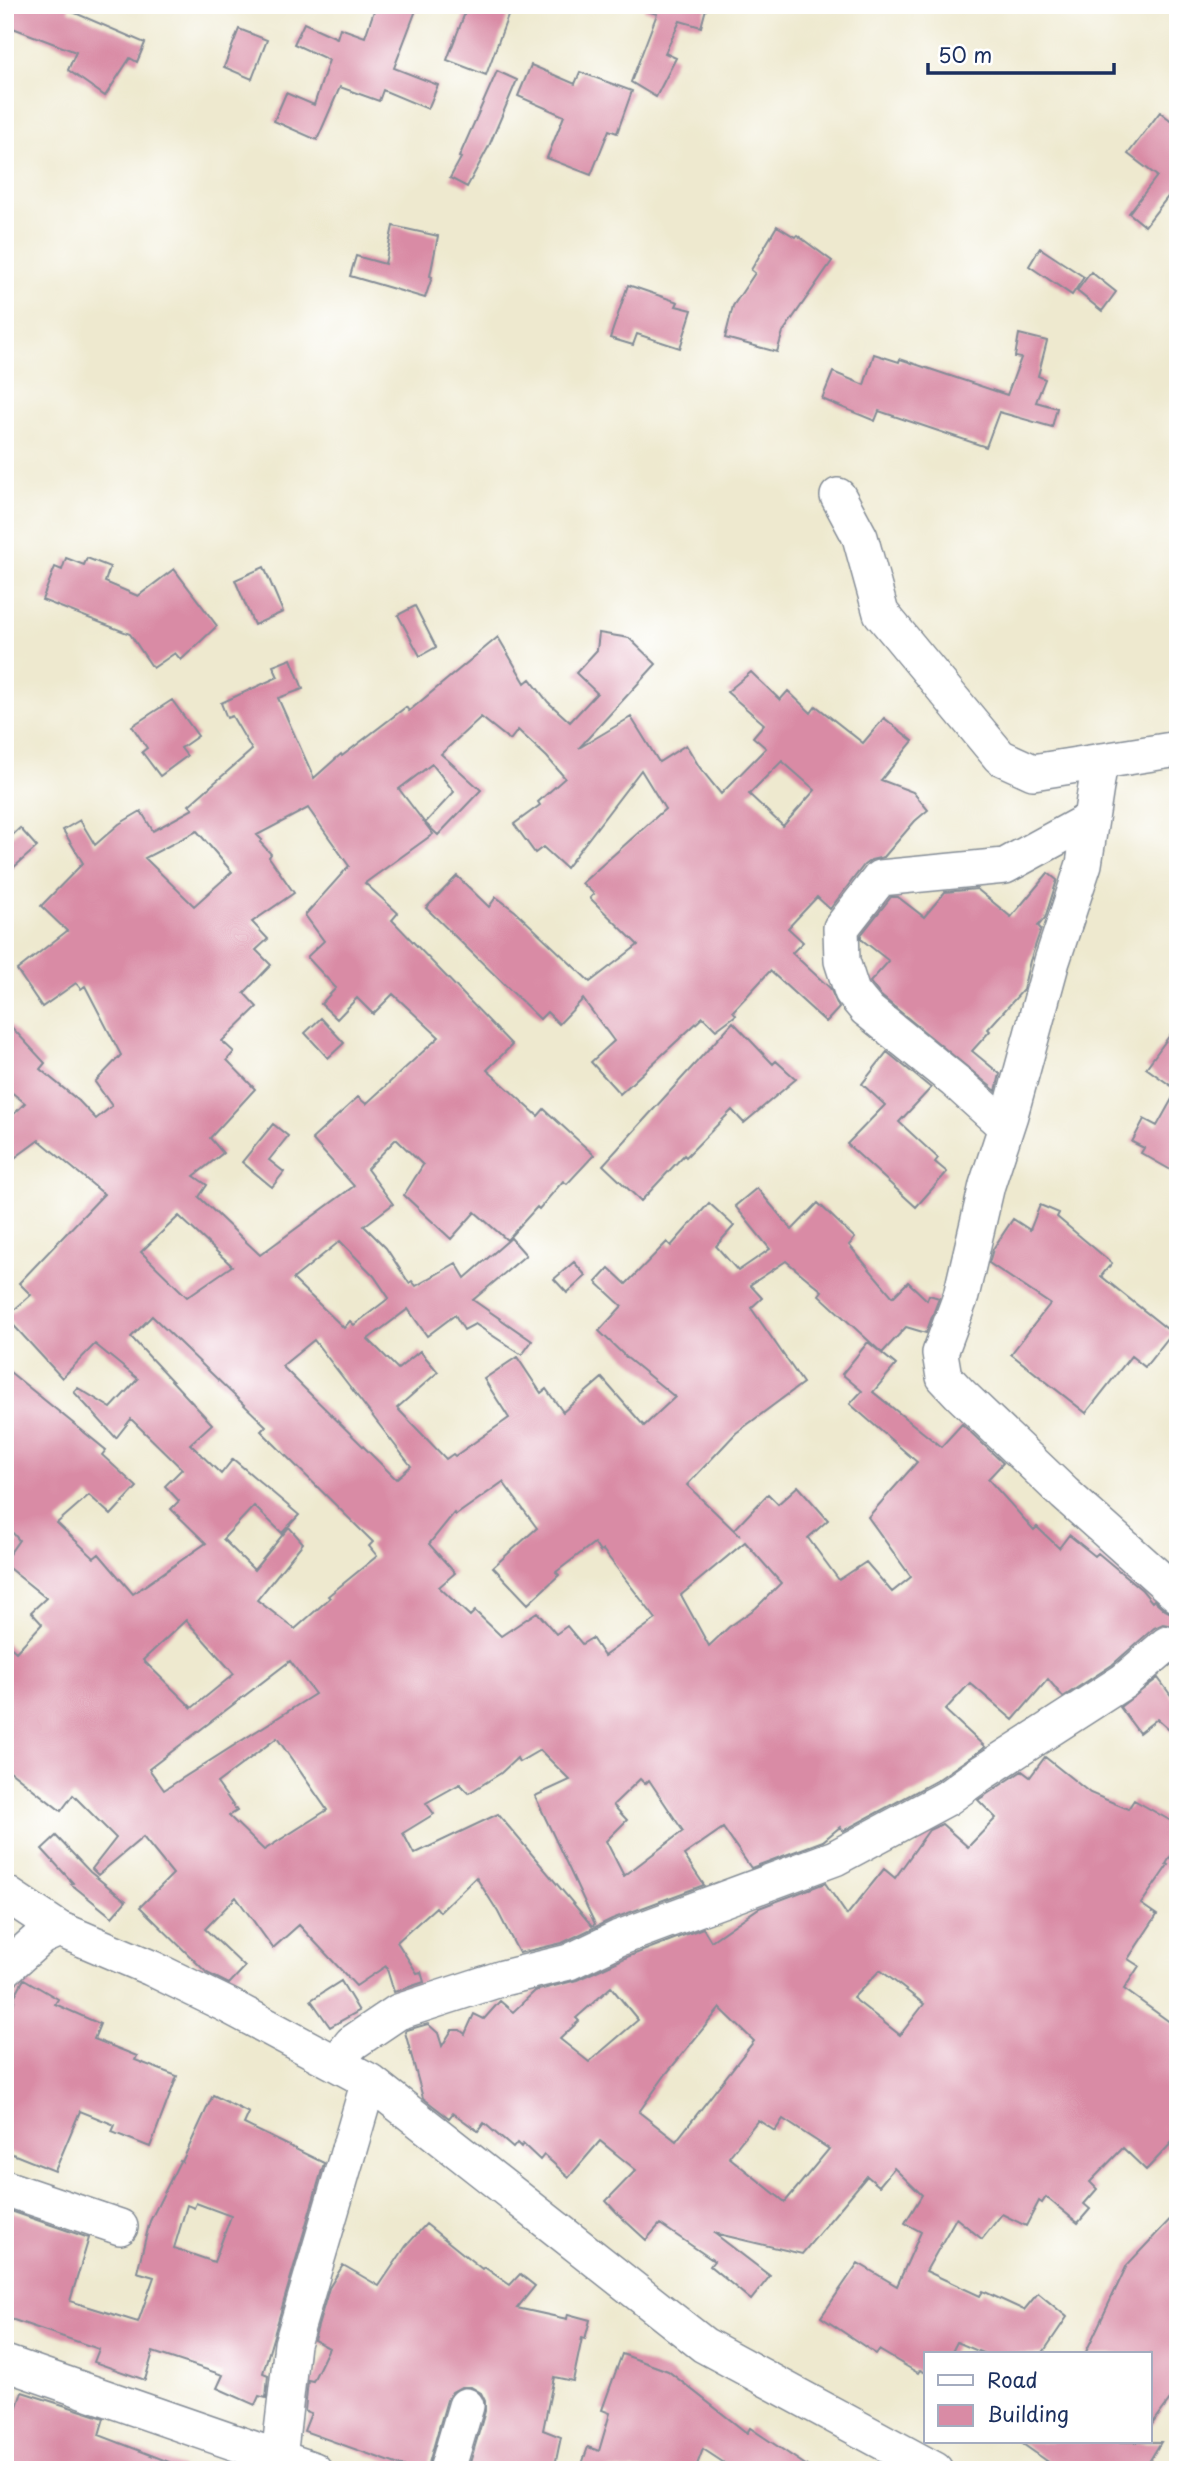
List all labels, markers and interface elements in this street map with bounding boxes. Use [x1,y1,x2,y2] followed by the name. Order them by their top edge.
[928,32,1113,76] scale bar
[938,38,992,70] text: 50 m
[924,2352,1152,2444] legend
[987,2363,1038,2395] text: Road
[987,2397,1069,2429] text: Building

